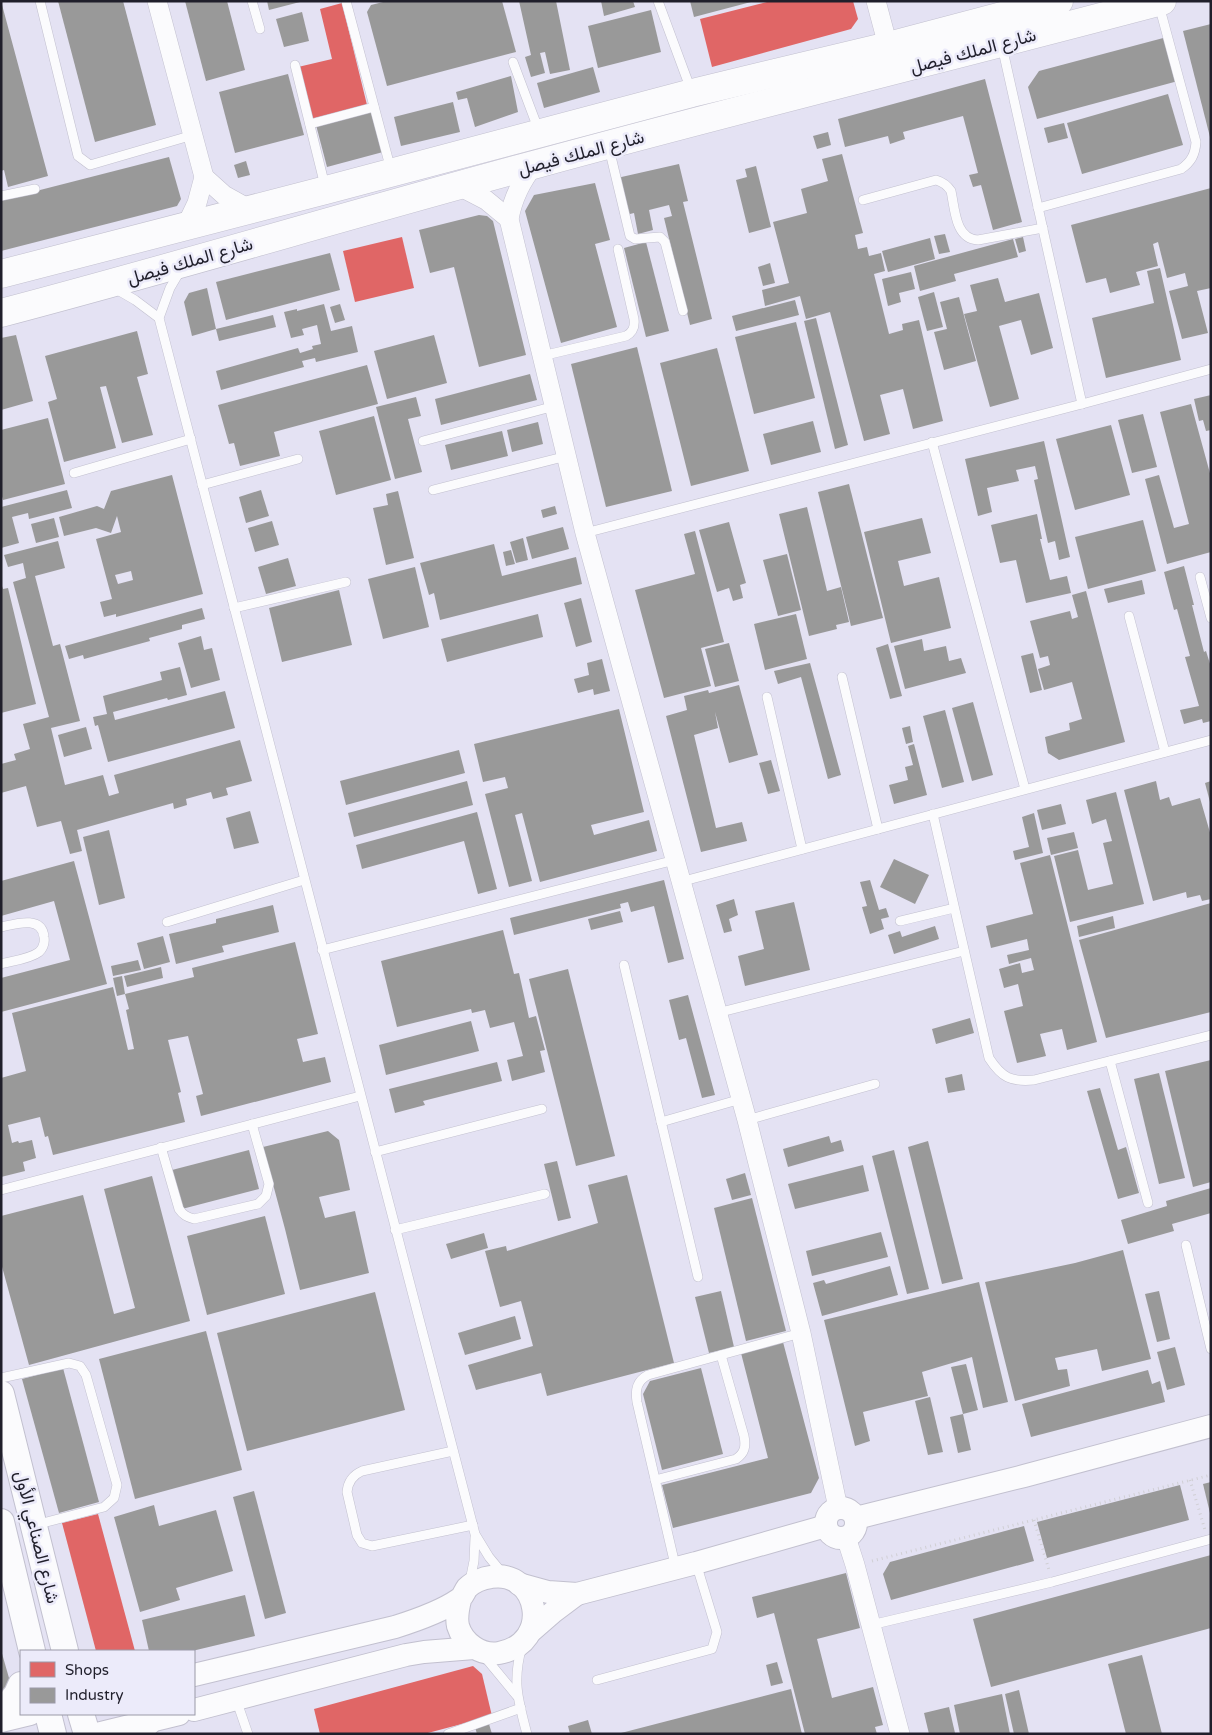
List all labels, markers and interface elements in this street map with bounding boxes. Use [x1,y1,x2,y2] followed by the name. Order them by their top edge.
[908,24,1039,79] street label: شارع الملك فيصل
[516,126,647,181] street label: شارع الملك فيصل
[125,233,256,290] street label: شارع الملك فيصل
[6,1468,64,1607] street label: شارع الصناعي الأول
[20,1650,195,1715] legend
[65,1661,109,1679] text: Shops
[65,1686,124,1704] text: Industry

